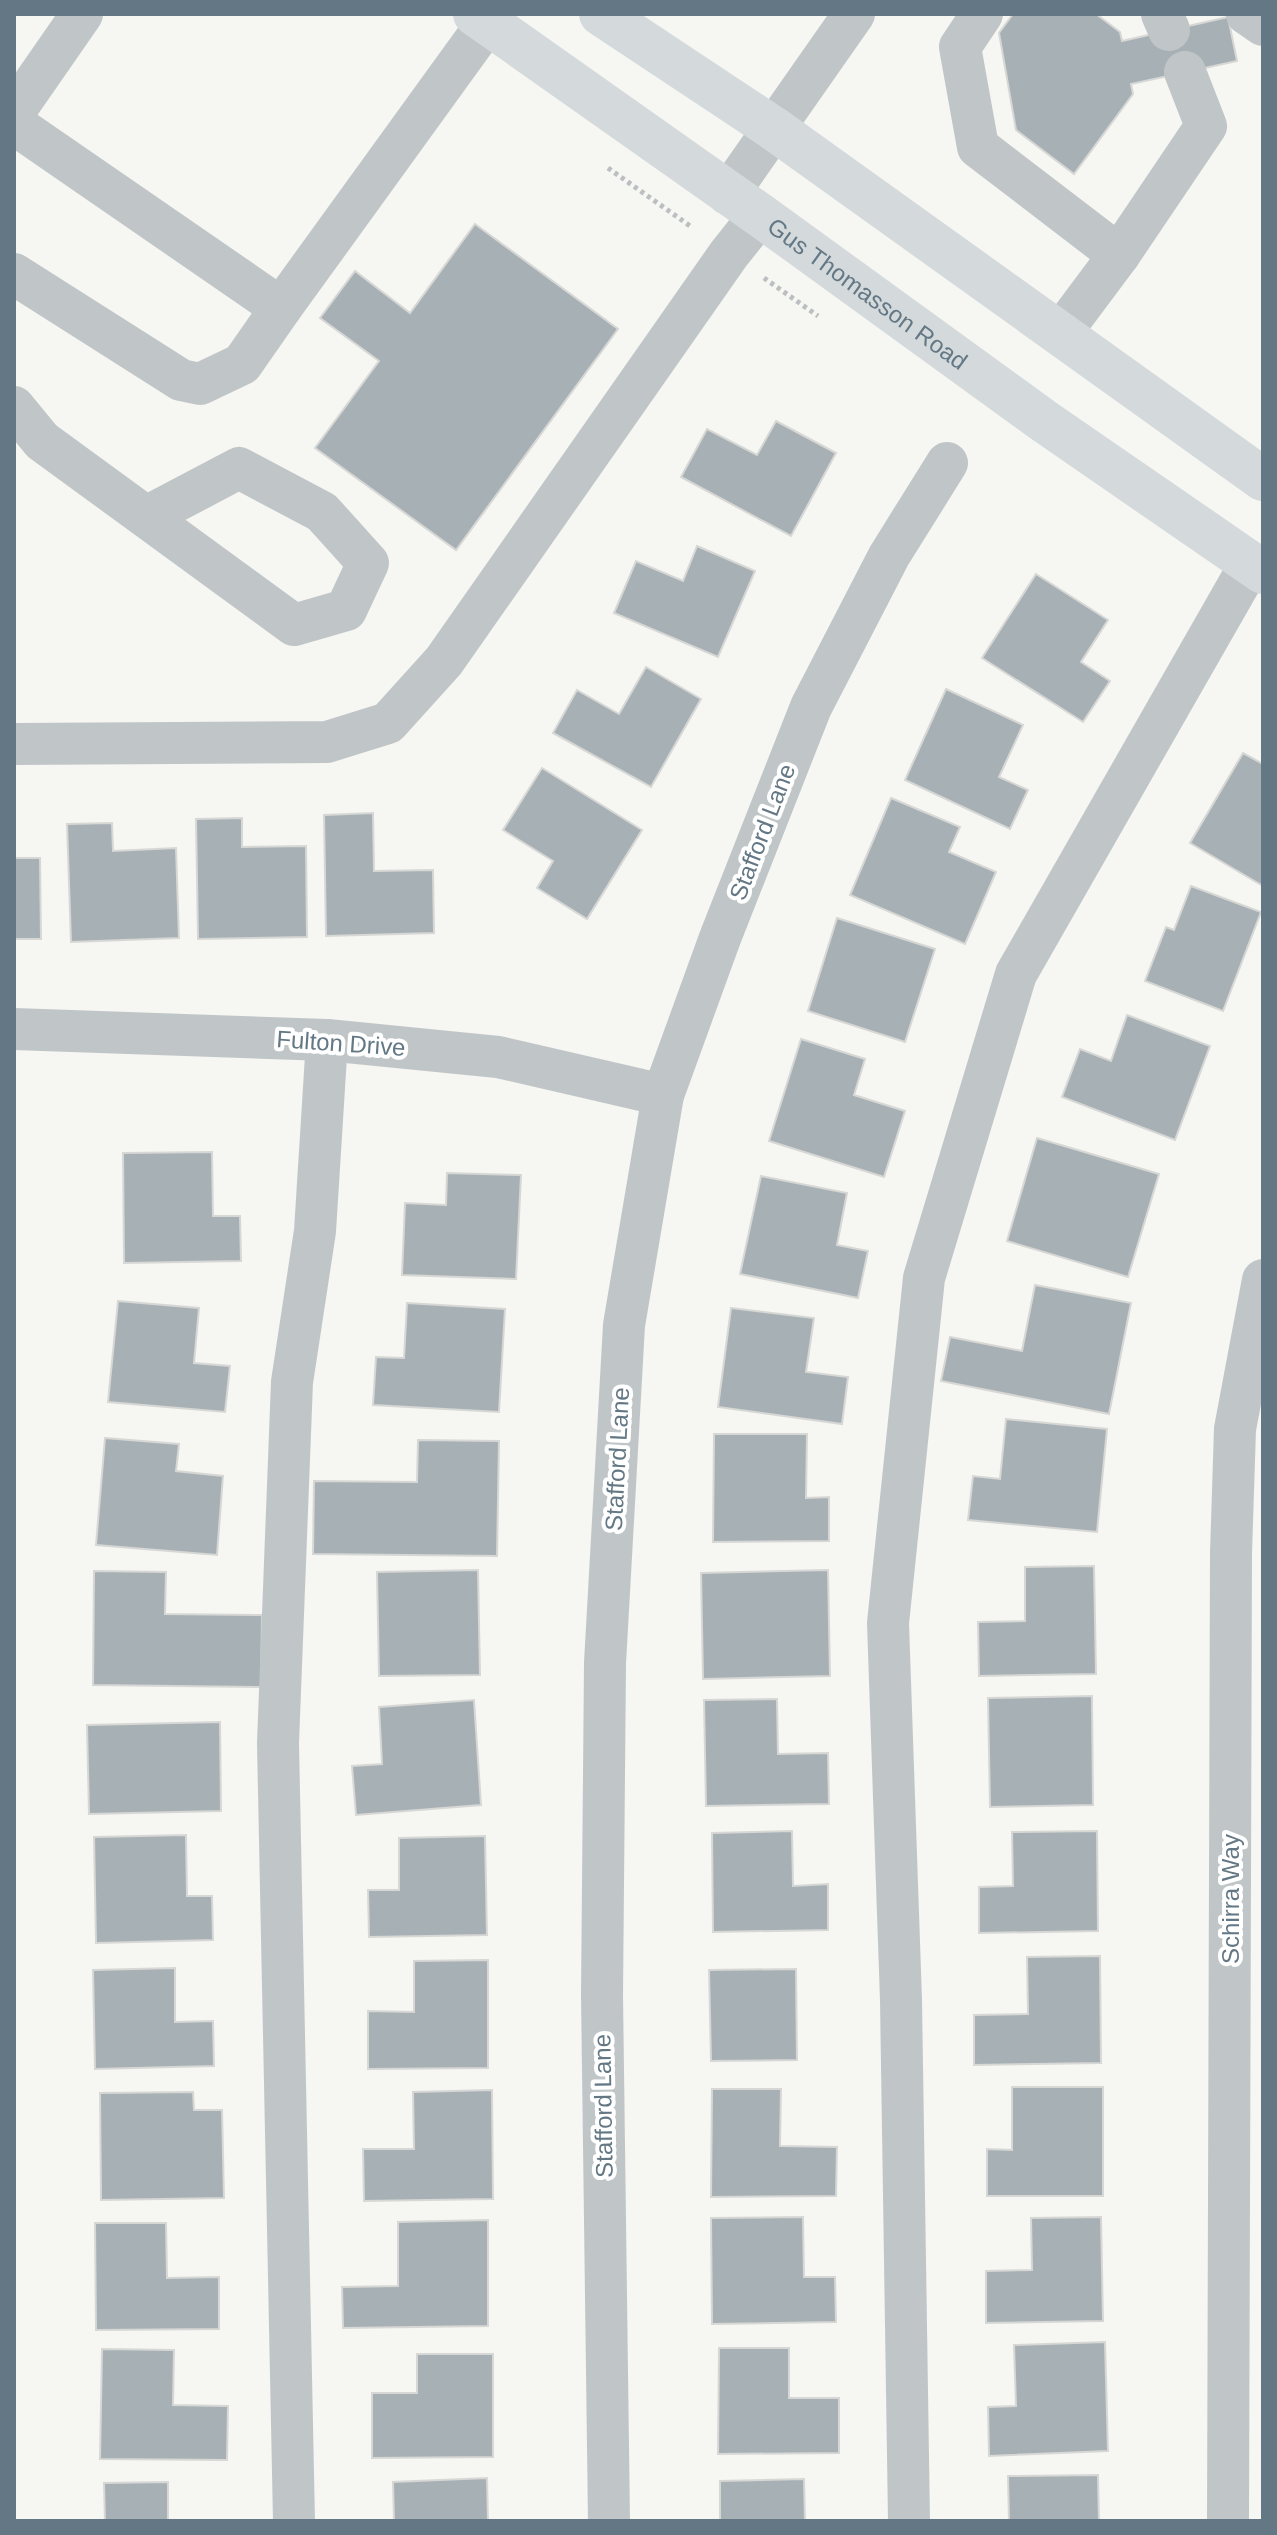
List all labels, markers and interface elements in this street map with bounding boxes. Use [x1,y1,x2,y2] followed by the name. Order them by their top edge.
[763,212,973,375] street label: Gus Thomasson Road
[724,760,800,904] street label: Stafford Lane
[276,1025,406,1061] street label: Fulton Drive
[600,1387,634,1531] street label: Stafford Lane
[1217,1834,1244,1964] street label: Schirra Way
[588,2034,618,2178] street label: Stafford Lane

